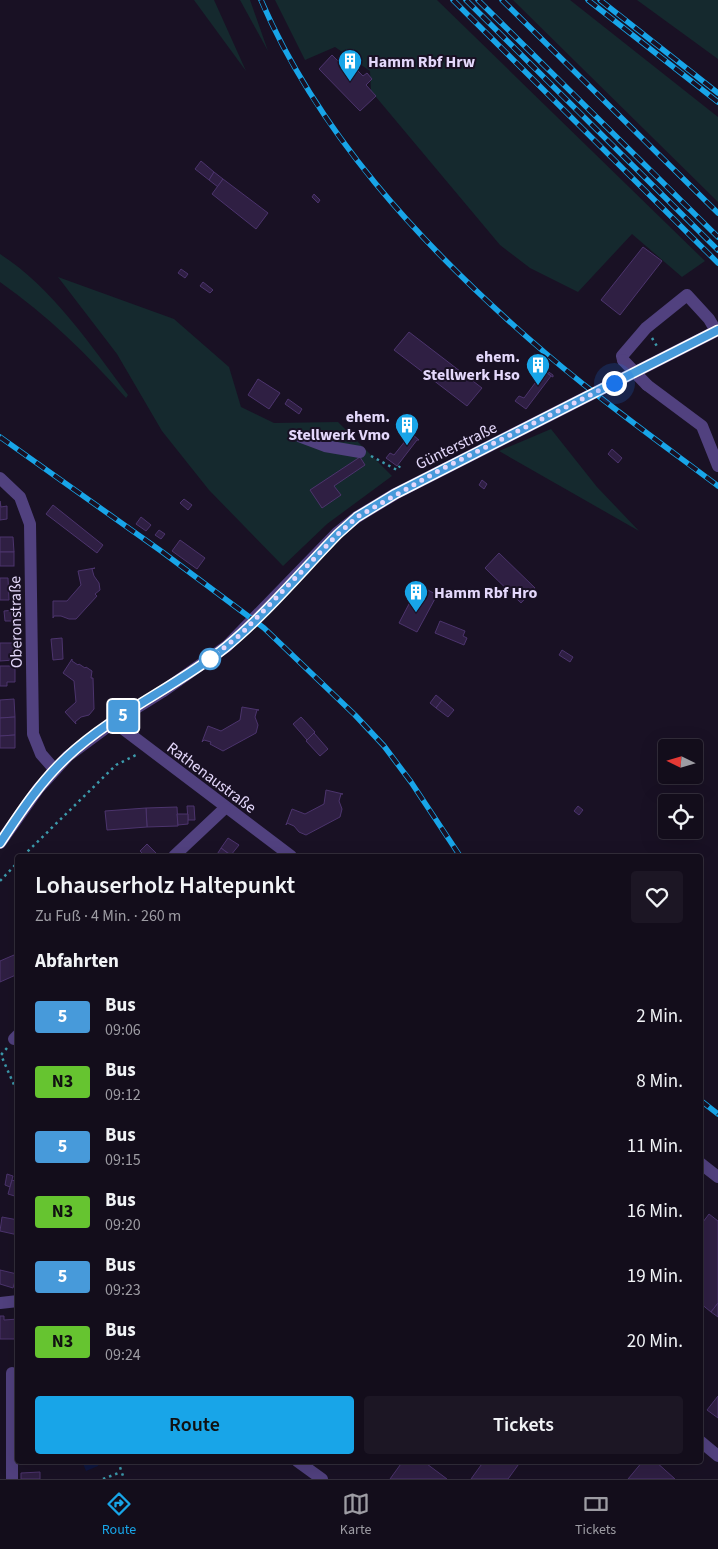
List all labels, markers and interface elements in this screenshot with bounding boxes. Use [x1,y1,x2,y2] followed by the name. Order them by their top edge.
[337,48,363,82] building icon: Hamm Rbf Hrw
[368,51,476,73] place label: Hamm Rbf Hrw
[423,346,520,386] place label: ehem. Stellwerk Hso
[525,352,551,386] building icon: ehem. Stellwerk Hso
[602,371,627,396] your location
[288,406,390,446] place label: ehem. Stellwerk Vmo
[394,412,420,446] building icon: ehem. Stellwerk Vmo
[412,417,501,475] street label: Günterstraße
[4,576,28,668] street label: Oberonstraße
[403,579,429,613] building icon: Hamm Rbf Hro
[434,582,537,604] place label: Hamm Rbf Hro
[199,648,221,670] unlabelled marker
[107,700,139,732] line badge: 5
[118,703,128,728] text: 5
[162,737,261,819] street label: Rathenaustraße
[658,739,702,784] north arrow
[658,739,703,839] map controls
[658,794,703,839] button: locate
[35,868,295,903] text: Lohauserholz Haltepunkt
[631,871,683,923] button: heart
[35,905,181,927] text: Zu Fuß · 4 Min. · 260 m
[35,948,119,975] text: Abfahrten
[105,992,136,1019] text: Bus
[636,1003,683,1030] text: 2 Min.
[58,1004,67,1029] text: 5
[105,1019,141,1041] text: 09:06
[105,1057,136,1084] text: Bus
[636,1068,683,1095] text: 8 Min.
[52,1069,73,1094] text: N3
[105,1084,141,1106] text: 09:12
[105,1122,136,1149] text: Bus
[627,1133,683,1160] text: 11 Min.
[58,1134,67,1159] text: 5
[105,1149,141,1171] text: 09:15
[105,1187,136,1214] text: Bus
[627,1198,683,1225] text: 16 Min.
[52,1199,73,1224] text: N3
[105,1214,141,1236] text: 09:20
[105,1252,136,1279] text: Bus
[627,1263,683,1290] text: 19 Min.
[58,1264,67,1289] text: 5
[105,1279,141,1301] text: 09:23
[105,1317,136,1344] text: Bus
[627,1328,683,1355] text: 20 Min.
[52,1329,73,1354] text: N3
[105,1344,141,1366] text: 09:24
[35,1396,354,1454] button: Route
[364,1396,683,1454] button: Tickets
[102,1490,136,1540] tab: Route
[340,1490,371,1540] tab: Karte
[575,1490,616,1540] tab: Tickets

